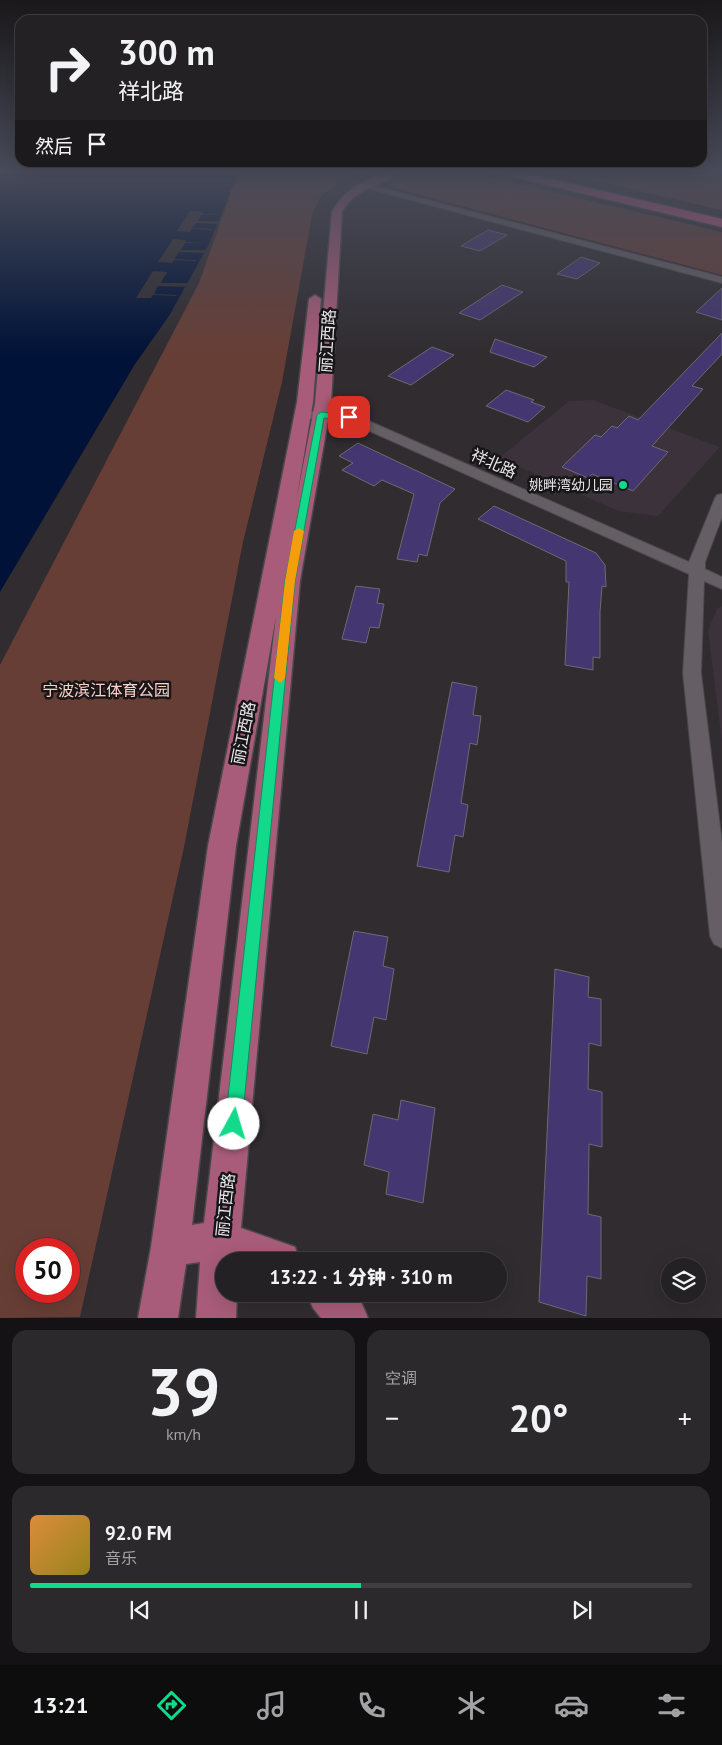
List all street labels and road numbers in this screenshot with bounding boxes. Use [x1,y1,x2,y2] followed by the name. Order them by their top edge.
[315,308,339,374] street label: 丽江西路
[468,444,520,482] street label: 祥北路
[227,700,259,766] street label: 丽江西路
[212,1172,238,1238] street label: 丽江西路

